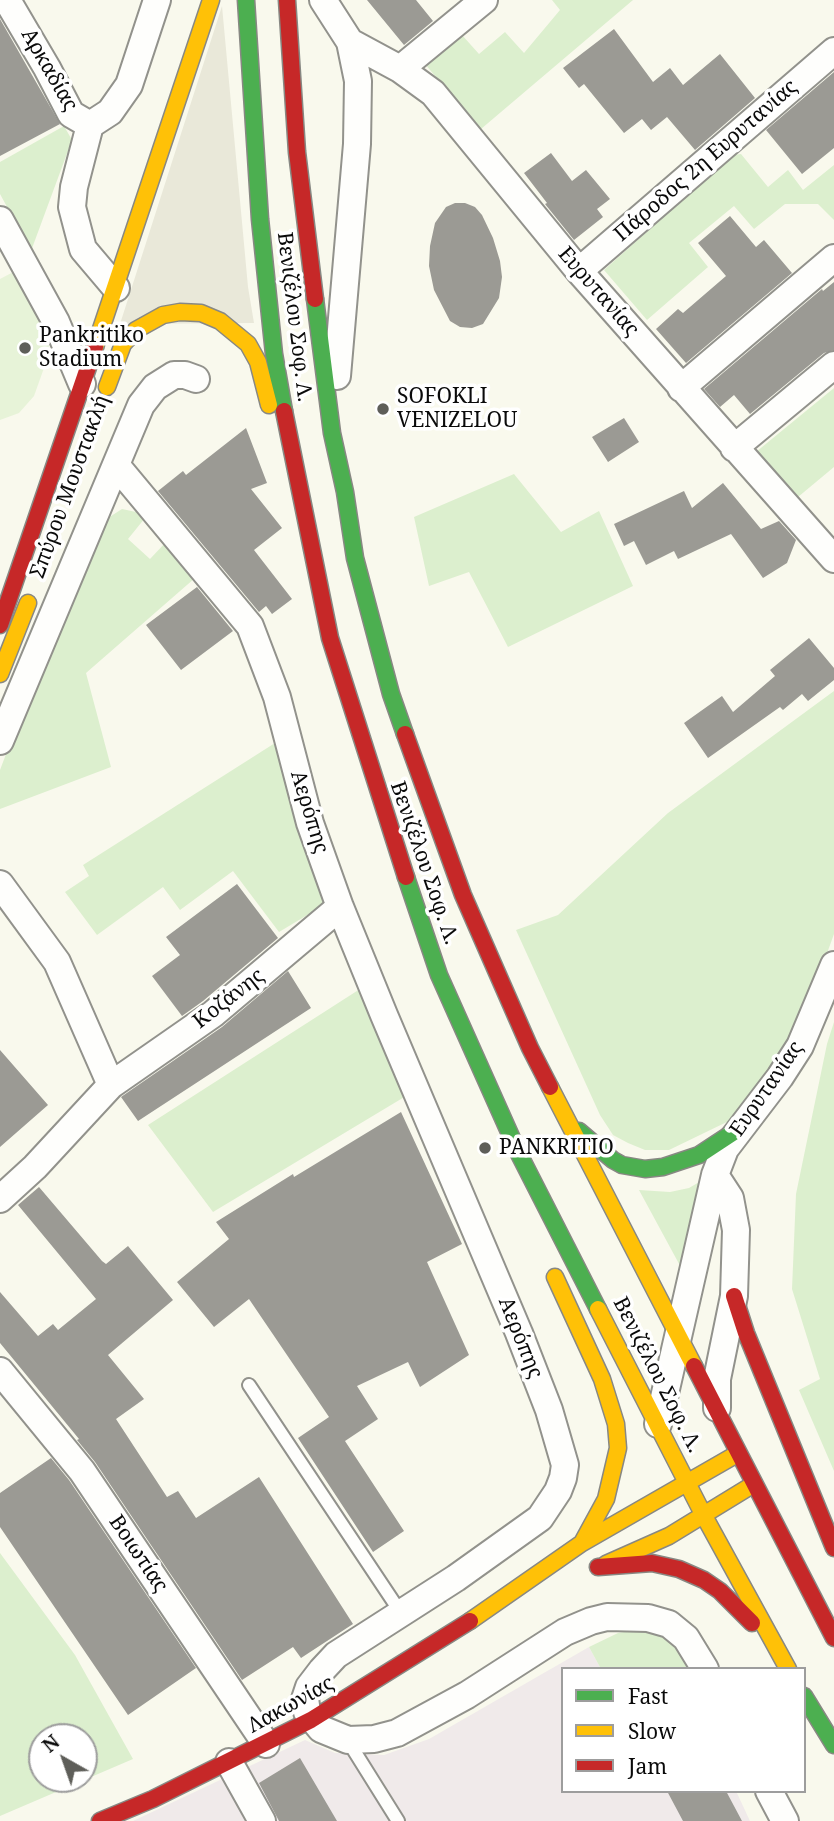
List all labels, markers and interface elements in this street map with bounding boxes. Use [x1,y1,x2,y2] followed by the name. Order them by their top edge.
[15,24,83,116] street label: Αρκαδίας
[609,75,803,247] street label: Πάροδος 2η Ευρυτανίας
[271,231,317,403] street label: Βενιζέλου Σοφ. Λ.
[552,242,644,342] street label: Ευρυτανίας
[39,323,144,373] place label: Pankritiko Stadium
[17,340,33,356] marker: Pankritiko Stadium
[397,384,517,434] place label: SOFOKLI VENIZELOU
[25,392,115,582] street label: Σπύρου Μουστακλή
[375,401,391,417] marker: SOFOKLI VENIZELOU
[284,767,334,857] street label: Αερόπης
[384,778,464,948] street label: Βενιζέλου Σοφ. Λ.
[188,963,270,1035] street label: Κοζάνης
[725,1036,809,1142] street label: Ευρυτανίας
[499,1135,614,1161] place label: PANKRITIO
[477,1140,493,1156] marker: PANKRITIO
[607,1293,707,1457] street label: Βενιζέλου Σοφ. Λ.
[492,1294,548,1382] street label: Αερόπης
[103,1511,173,1597] street label: Βοιωτίας
[561,1667,806,1793] legend
[243,1671,339,1739] street label: Λακωνίας
[628,1682,668,1710] text: Fast
[628,1717,676,1745] text: Slow
[28,1723,98,1793] north arrow
[37,1729,65,1758] text: N
[628,1752,667,1780] text: Jam

